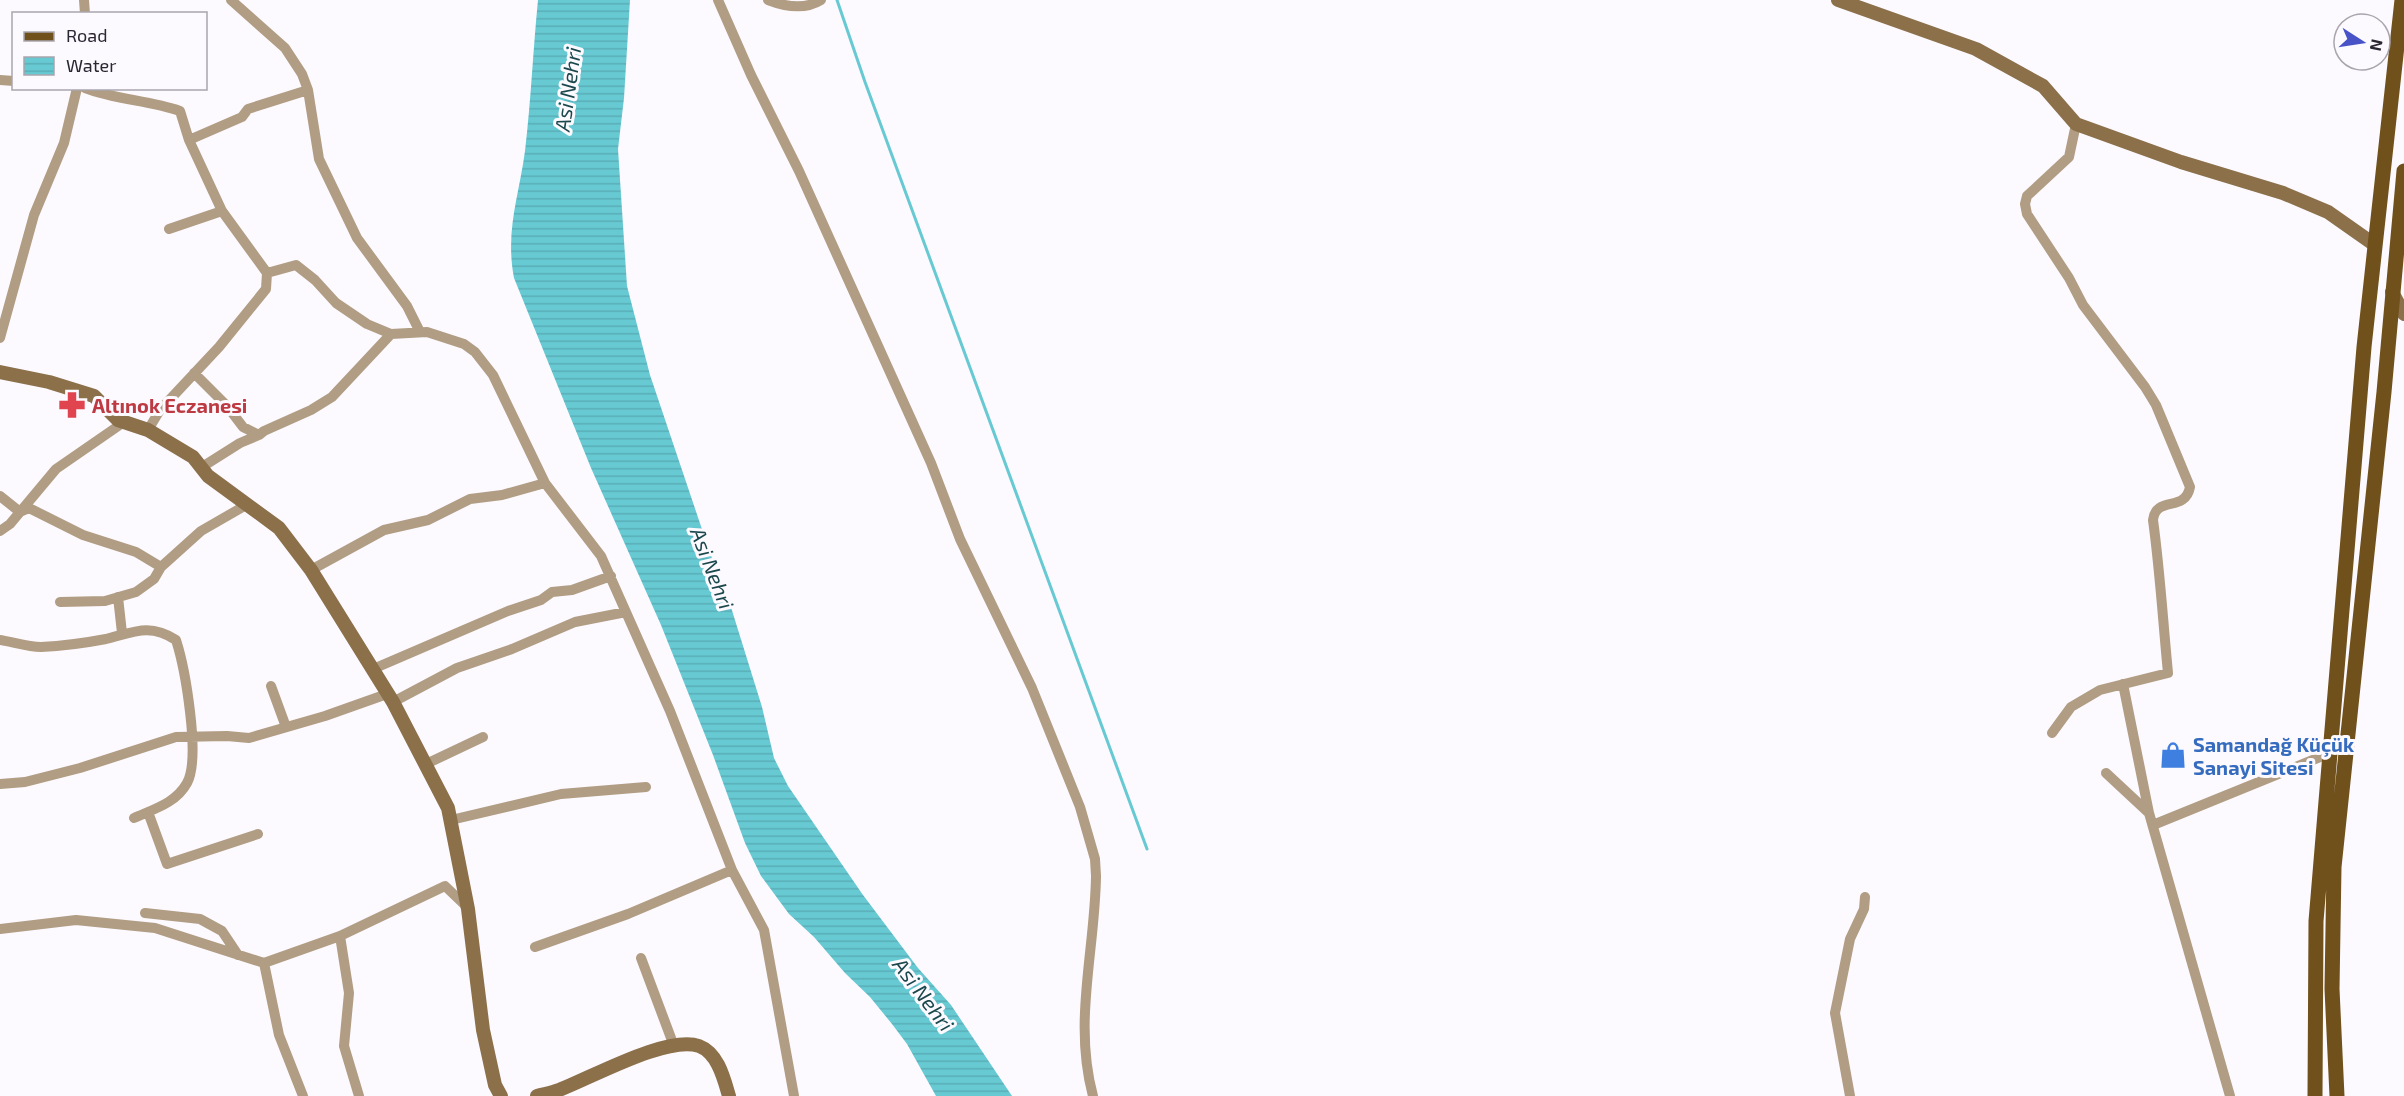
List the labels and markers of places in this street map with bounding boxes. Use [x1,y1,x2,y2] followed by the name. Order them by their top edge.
[57,390,87,420] pharmacy icon: Altınok Eczanesi
[92,393,247,417] place label: Altınok Eczanesi
[2193,732,2355,780] place label: Samandağ Küçük Sanayi Sitesi
[2158,740,2188,770] shop icon: Samandağ Küçük Sanayi Sitesi

